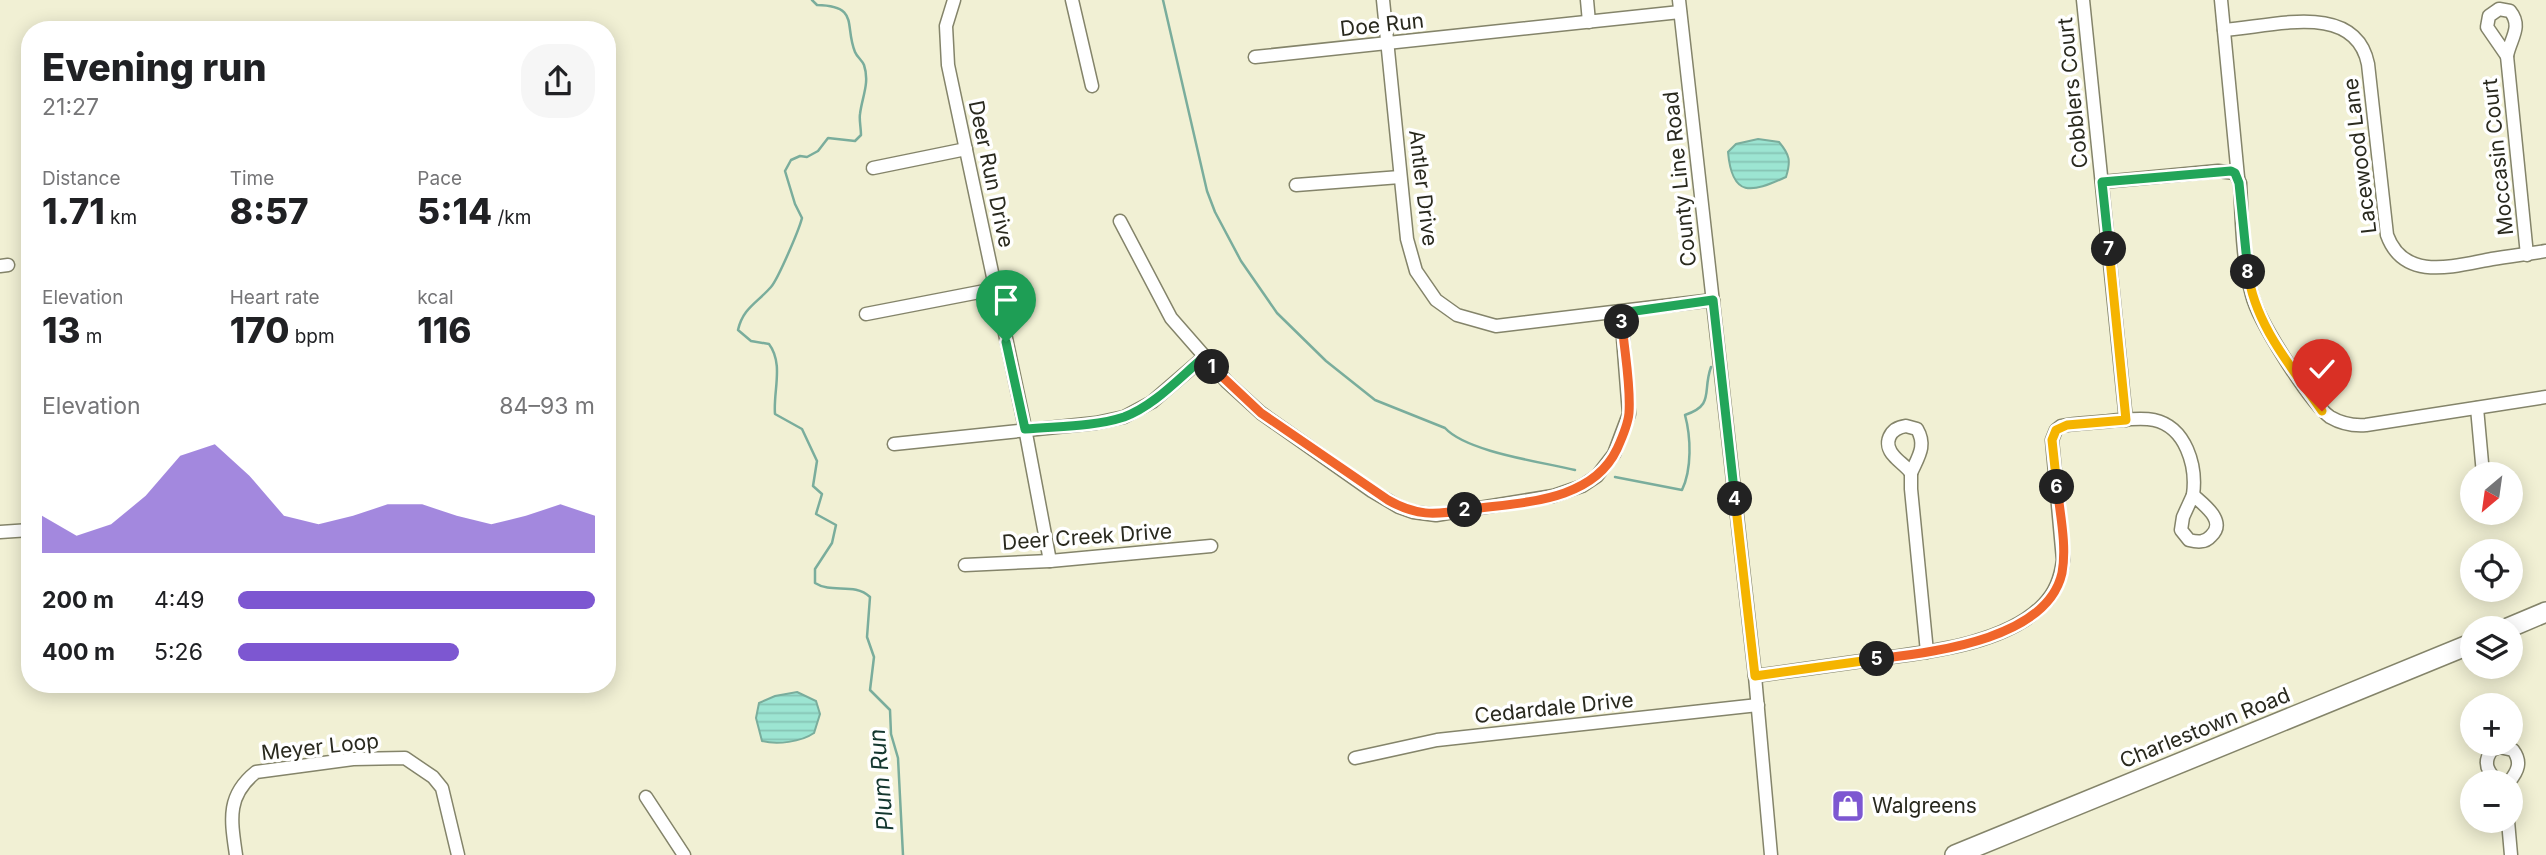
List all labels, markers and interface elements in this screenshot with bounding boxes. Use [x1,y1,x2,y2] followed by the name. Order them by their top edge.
[1339,8,1425,41] street label: Doe Run
[2052,16,2093,170] street label: Cobblers Court
[42,44,267,90] text: Evening run
[521,44,595,118] button: share
[2338,77,2381,235] street label: Lacewood Lane
[2477,77,2518,237] street label: Moccasin Court
[1658,90,1701,268] street label: County Line Road
[42,93,99,121] text: 21:27
[964,98,1019,250] street label: Deer Run Drive
[1404,128,1443,248] street label: Antler Drive
[42,167,120,190] text: Distance
[230,167,274,190] text: Time
[417,167,462,190] text: Pace
[42,190,105,232] text: 1.71
[230,190,309,232] text: 8:57
[417,190,492,232] text: 5:14
[105,206,137,229] text: km
[492,206,531,229] text: /km
[2092,232,2126,266] pin: 7
[2103,237,2114,260] text: 7
[2230,254,2266,290] pin: 8
[2241,260,2254,283] text: 8
[976,270,1036,342] pin
[987,281,1025,319] icon: arrive
[42,286,123,309] text: Elevation
[230,286,320,309] text: Heart rate
[417,286,454,309] text: kcal
[1604,304,1640,340] pin: 3
[42,309,80,351] text: 13
[230,309,289,351] text: 170
[417,309,471,351] text: 116
[1615,310,1628,333] text: 3
[80,325,102,348] text: m
[289,325,335,348] text: bpm
[2292,339,2352,411] pin
[1194,350,1230,384] pin: 1
[2303,350,2341,388] icon: check
[1207,355,1216,378] text: 1
[42,392,141,420] text: Elevation
[499,392,595,420] text: 84–93 m
[2460,462,2524,525] north arrow
[2460,462,2523,833] map controls
[2039,470,2074,504] pin: 6
[2050,475,2063,498] text: 6
[1718,482,1752,516] pin: 4
[1728,487,1741,510] text: 4
[1448,492,1482,528] pin: 2
[1459,498,1470,521] text: 2
[1001,518,1173,555] street label: Deer Creek Drive
[2460,539,2523,602] button: locate
[42,586,114,614] text: 200 m
[154,586,205,614] text: 4:49
[2460,616,2523,679] button: layers
[42,638,115,666] text: 400 m
[154,638,203,666] text: 5:26
[1860,642,1895,676] pin: 5
[1870,647,1883,670] text: 5
[2116,682,2294,773] street label: Charlestown Road
[1473,687,1635,728] street label: Cedardale Drive
[2460,693,2523,756] button: +
[260,728,380,765] street label: Meyer Loop
[863,728,899,832] water label: Plum Run
[2460,770,2523,833] button: −
[1829,787,1867,825] shop icon: Walgreens
[1872,793,1977,818] place label: Walgreens

